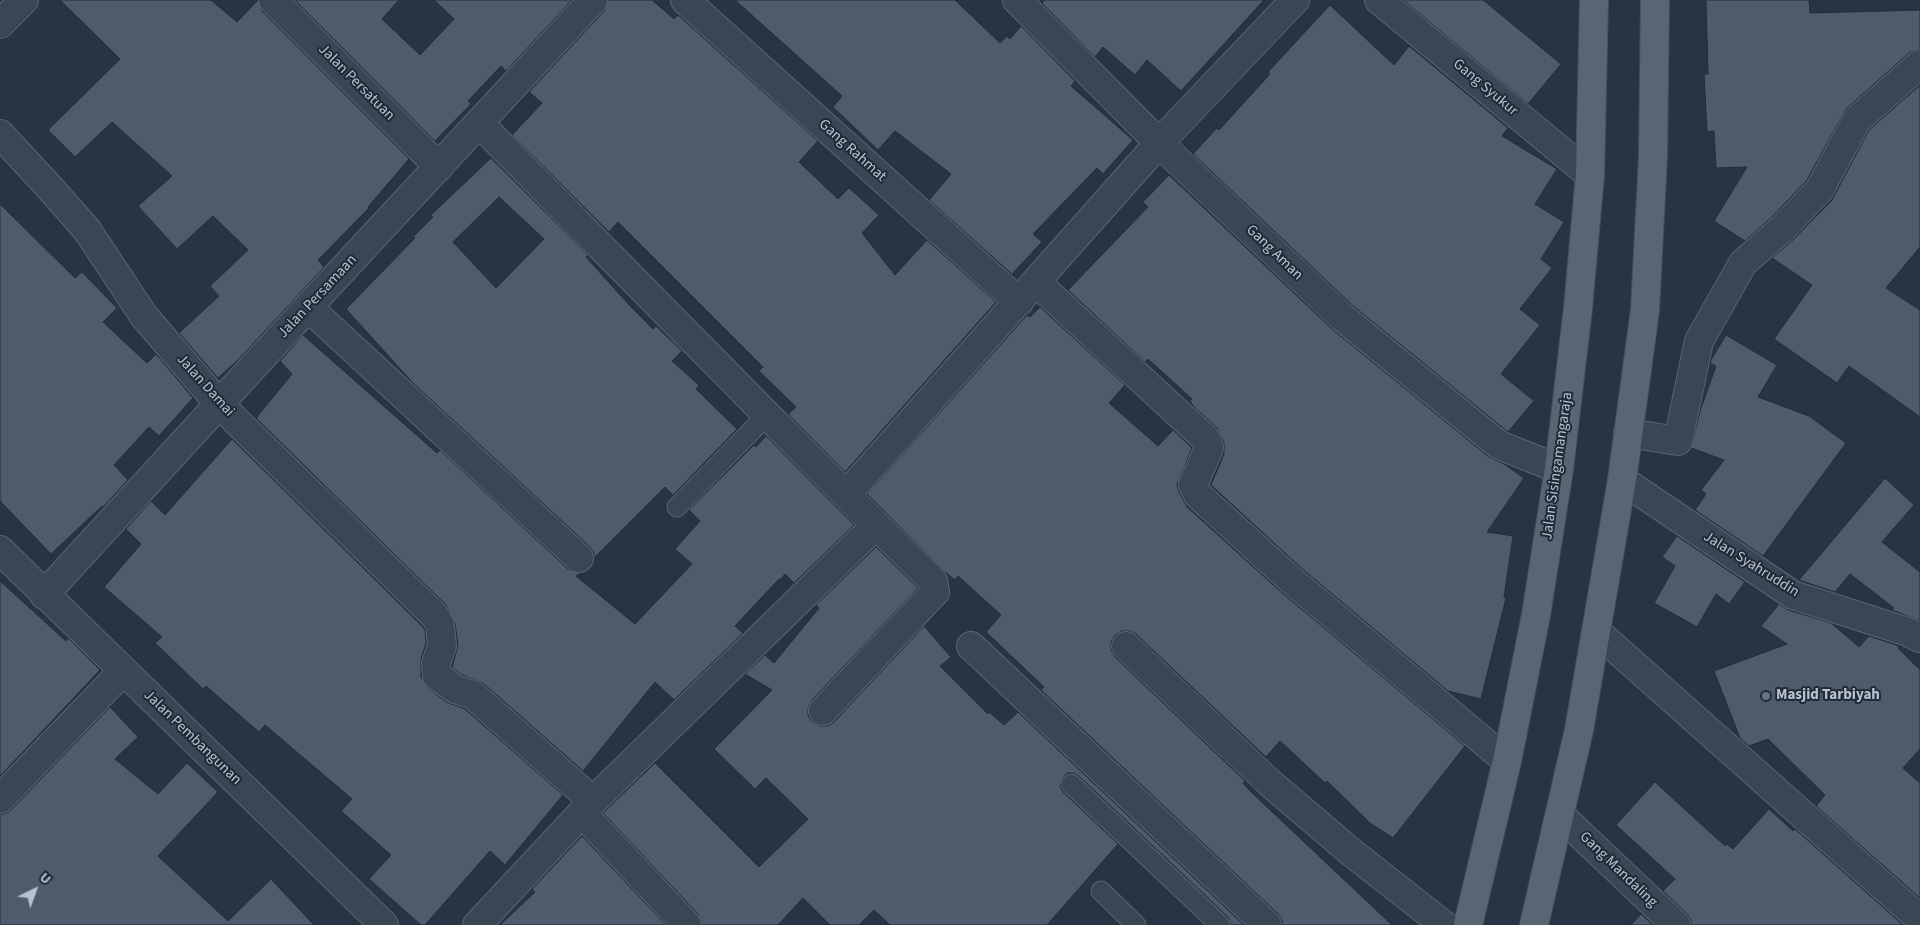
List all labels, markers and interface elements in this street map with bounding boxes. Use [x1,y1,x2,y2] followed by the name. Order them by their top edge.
[314,41,398,125] street label: Jalan Persatuan
[1449,56,1521,120] street label: Gang Syukur
[815,116,889,186] street label: Gang Rahmat
[1242,222,1306,284] street label: Gang Aman
[275,251,361,343] street label: Jalan Persamaan
[172,351,238,421] street label: Jalan Damai
[1539,391,1577,541] street label: Jalan Sisingamangaraja
[1700,528,1802,602] street label: Jalan Syahruddin
[139,687,245,789] street label: Jalan Pembangunan
[1776,687,1880,705] place label: Masjid Tarbiyah
[1760,690,1772,702] marker: Masjid Tarbiyah
[1575,828,1661,912] street label: Gang Mandaling
[10,865,60,915] north arrow
[35,868,55,889] text: U

